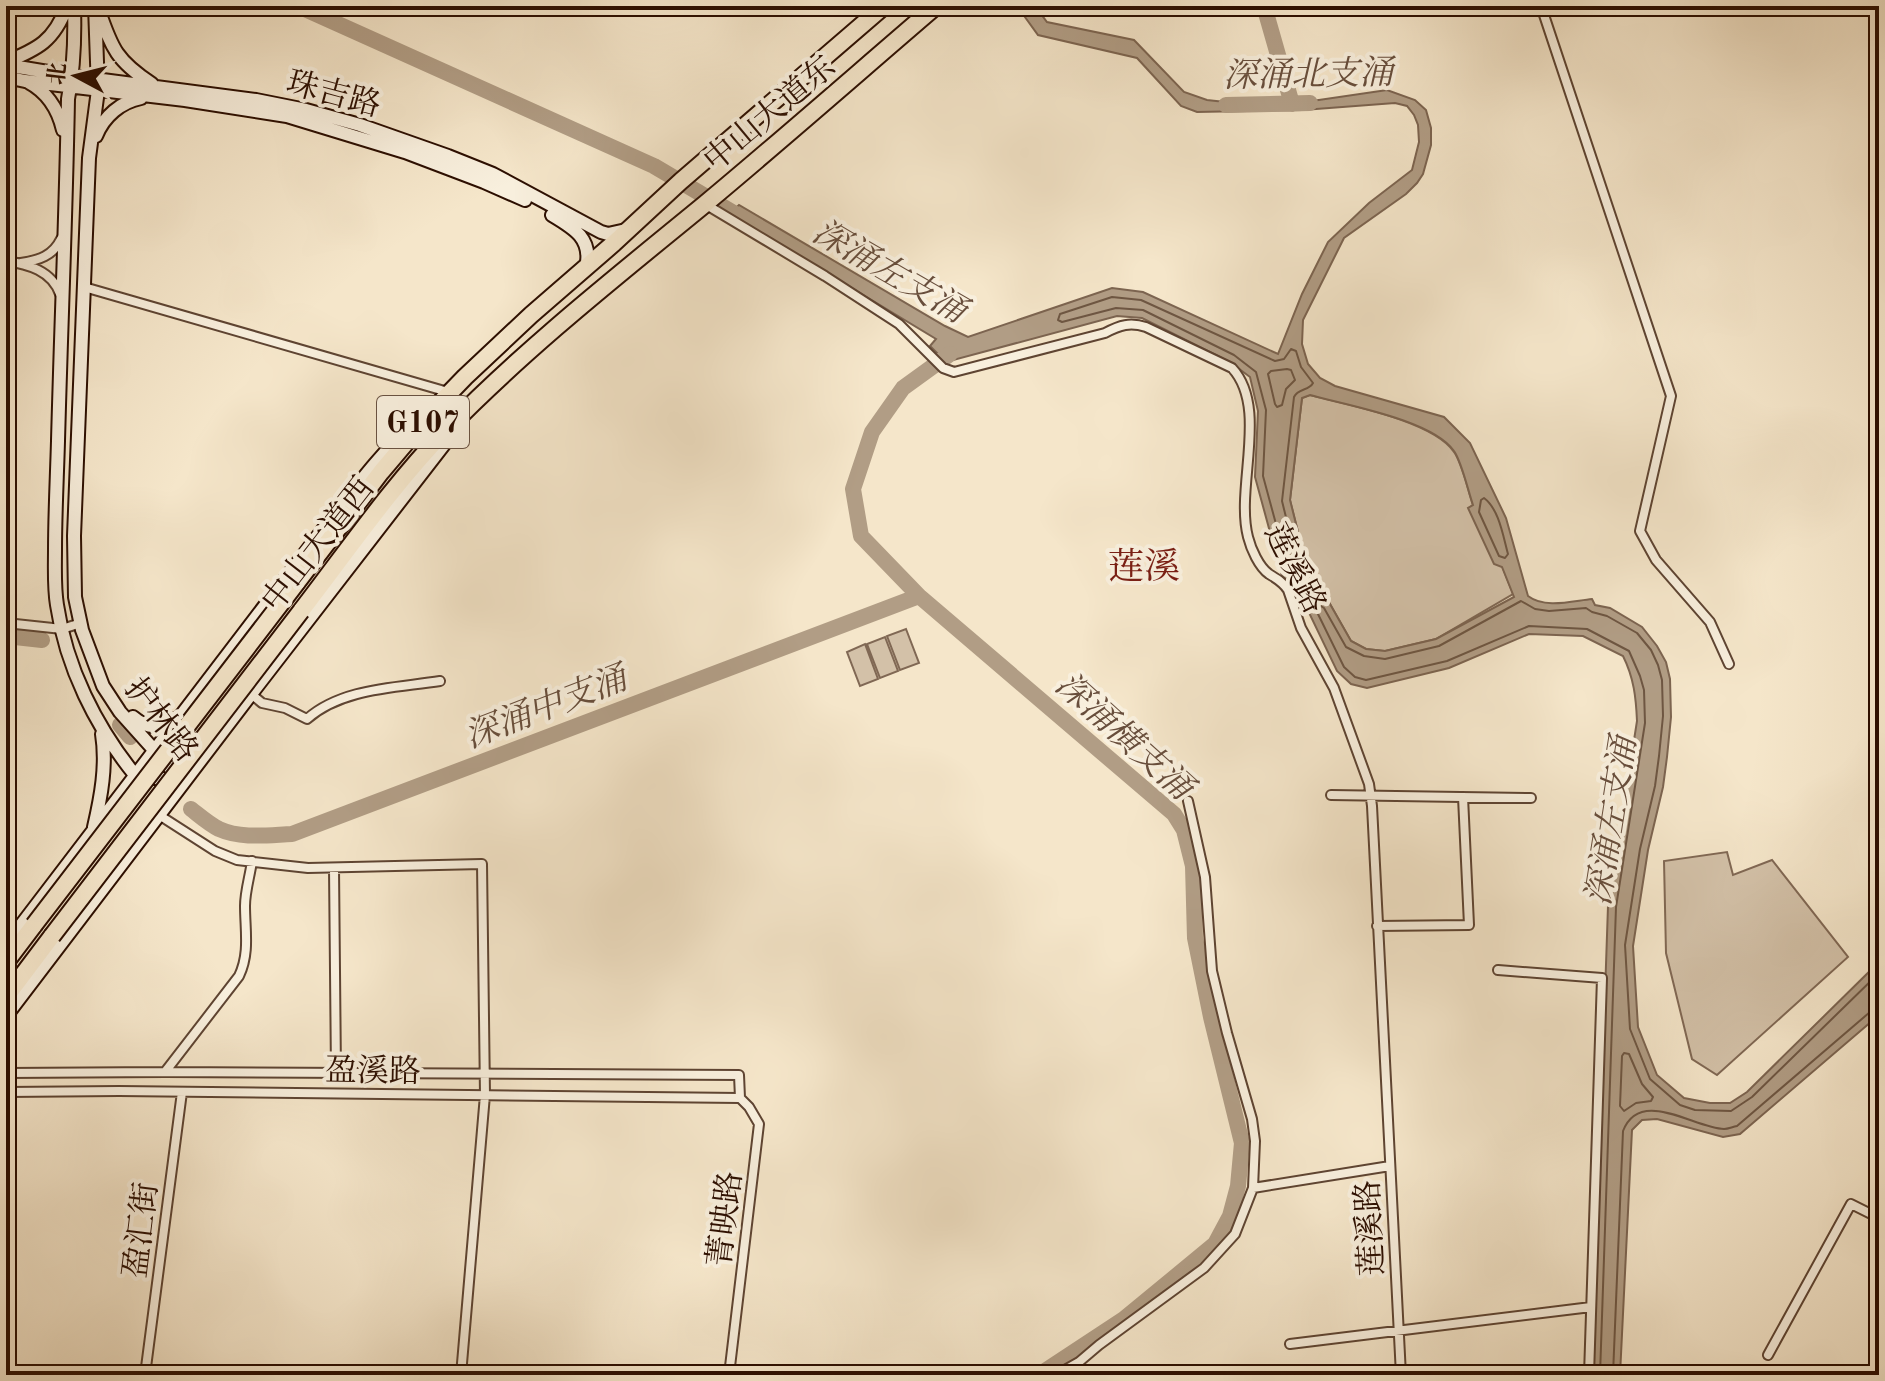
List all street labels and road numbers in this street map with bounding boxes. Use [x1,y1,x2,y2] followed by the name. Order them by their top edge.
[697,49,843,179] street label: 中山大道东
[283,65,385,124] street label: 珠吉路
[377,396,469,448] road number: G107
[255,471,381,619] street label: 中山大道西
[1257,518,1332,619] street label: 莲溪路
[117,671,205,769] street label: 护林路
[325,1053,421,1090] street label: 盈溪路
[701,1169,749,1269] street label: 菁映路
[1351,1179,1390,1277] street label: 莲溪路
[118,1180,165,1280] street label: 盈汇街

